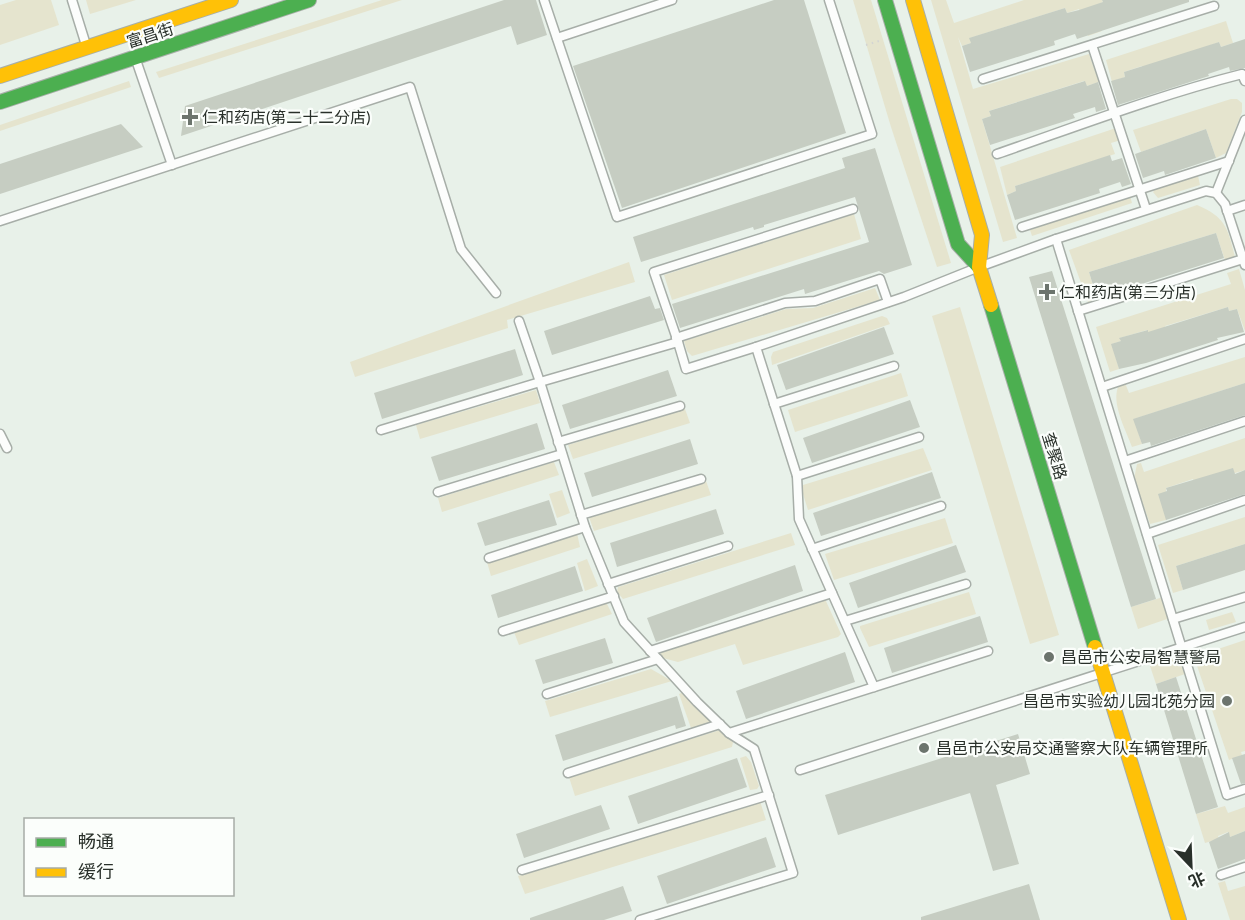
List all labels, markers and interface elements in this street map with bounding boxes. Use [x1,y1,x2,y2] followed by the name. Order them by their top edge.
[124,18,176,51] street label: 富昌街
[202,107,371,126] place label: 仁和药店(第二十二分店)
[183,110,197,124] marker: 仁和药店(第二十二分店)
[1059,282,1196,301] place label: 仁和药店(第三分店)
[1040,285,1054,299] marker: 仁和药店(第三分店)
[1039,430,1072,482] street label: 奎聚路
[1061,647,1221,666] place label: 昌邑市公安局智慧警局
[1042,650,1056,664] marker: 昌邑市公安局智慧警局
[1023,691,1215,710] place label: 昌邑市实验幼儿园北苑分园
[1220,694,1234,708] marker: 昌邑市实验幼儿园北苑分园
[936,738,1208,757] place label: 昌邑市公安局交通警察大队车辆管理所
[917,741,931,755] marker: 昌邑市公安局交通警察大队车辆管理所
[24,818,234,896] legend
[78,830,114,852] text: 畅通
[1161,836,1221,896] north arrow
[78,860,114,882] text: 缓行
[1186,868,1208,892] text: 北

